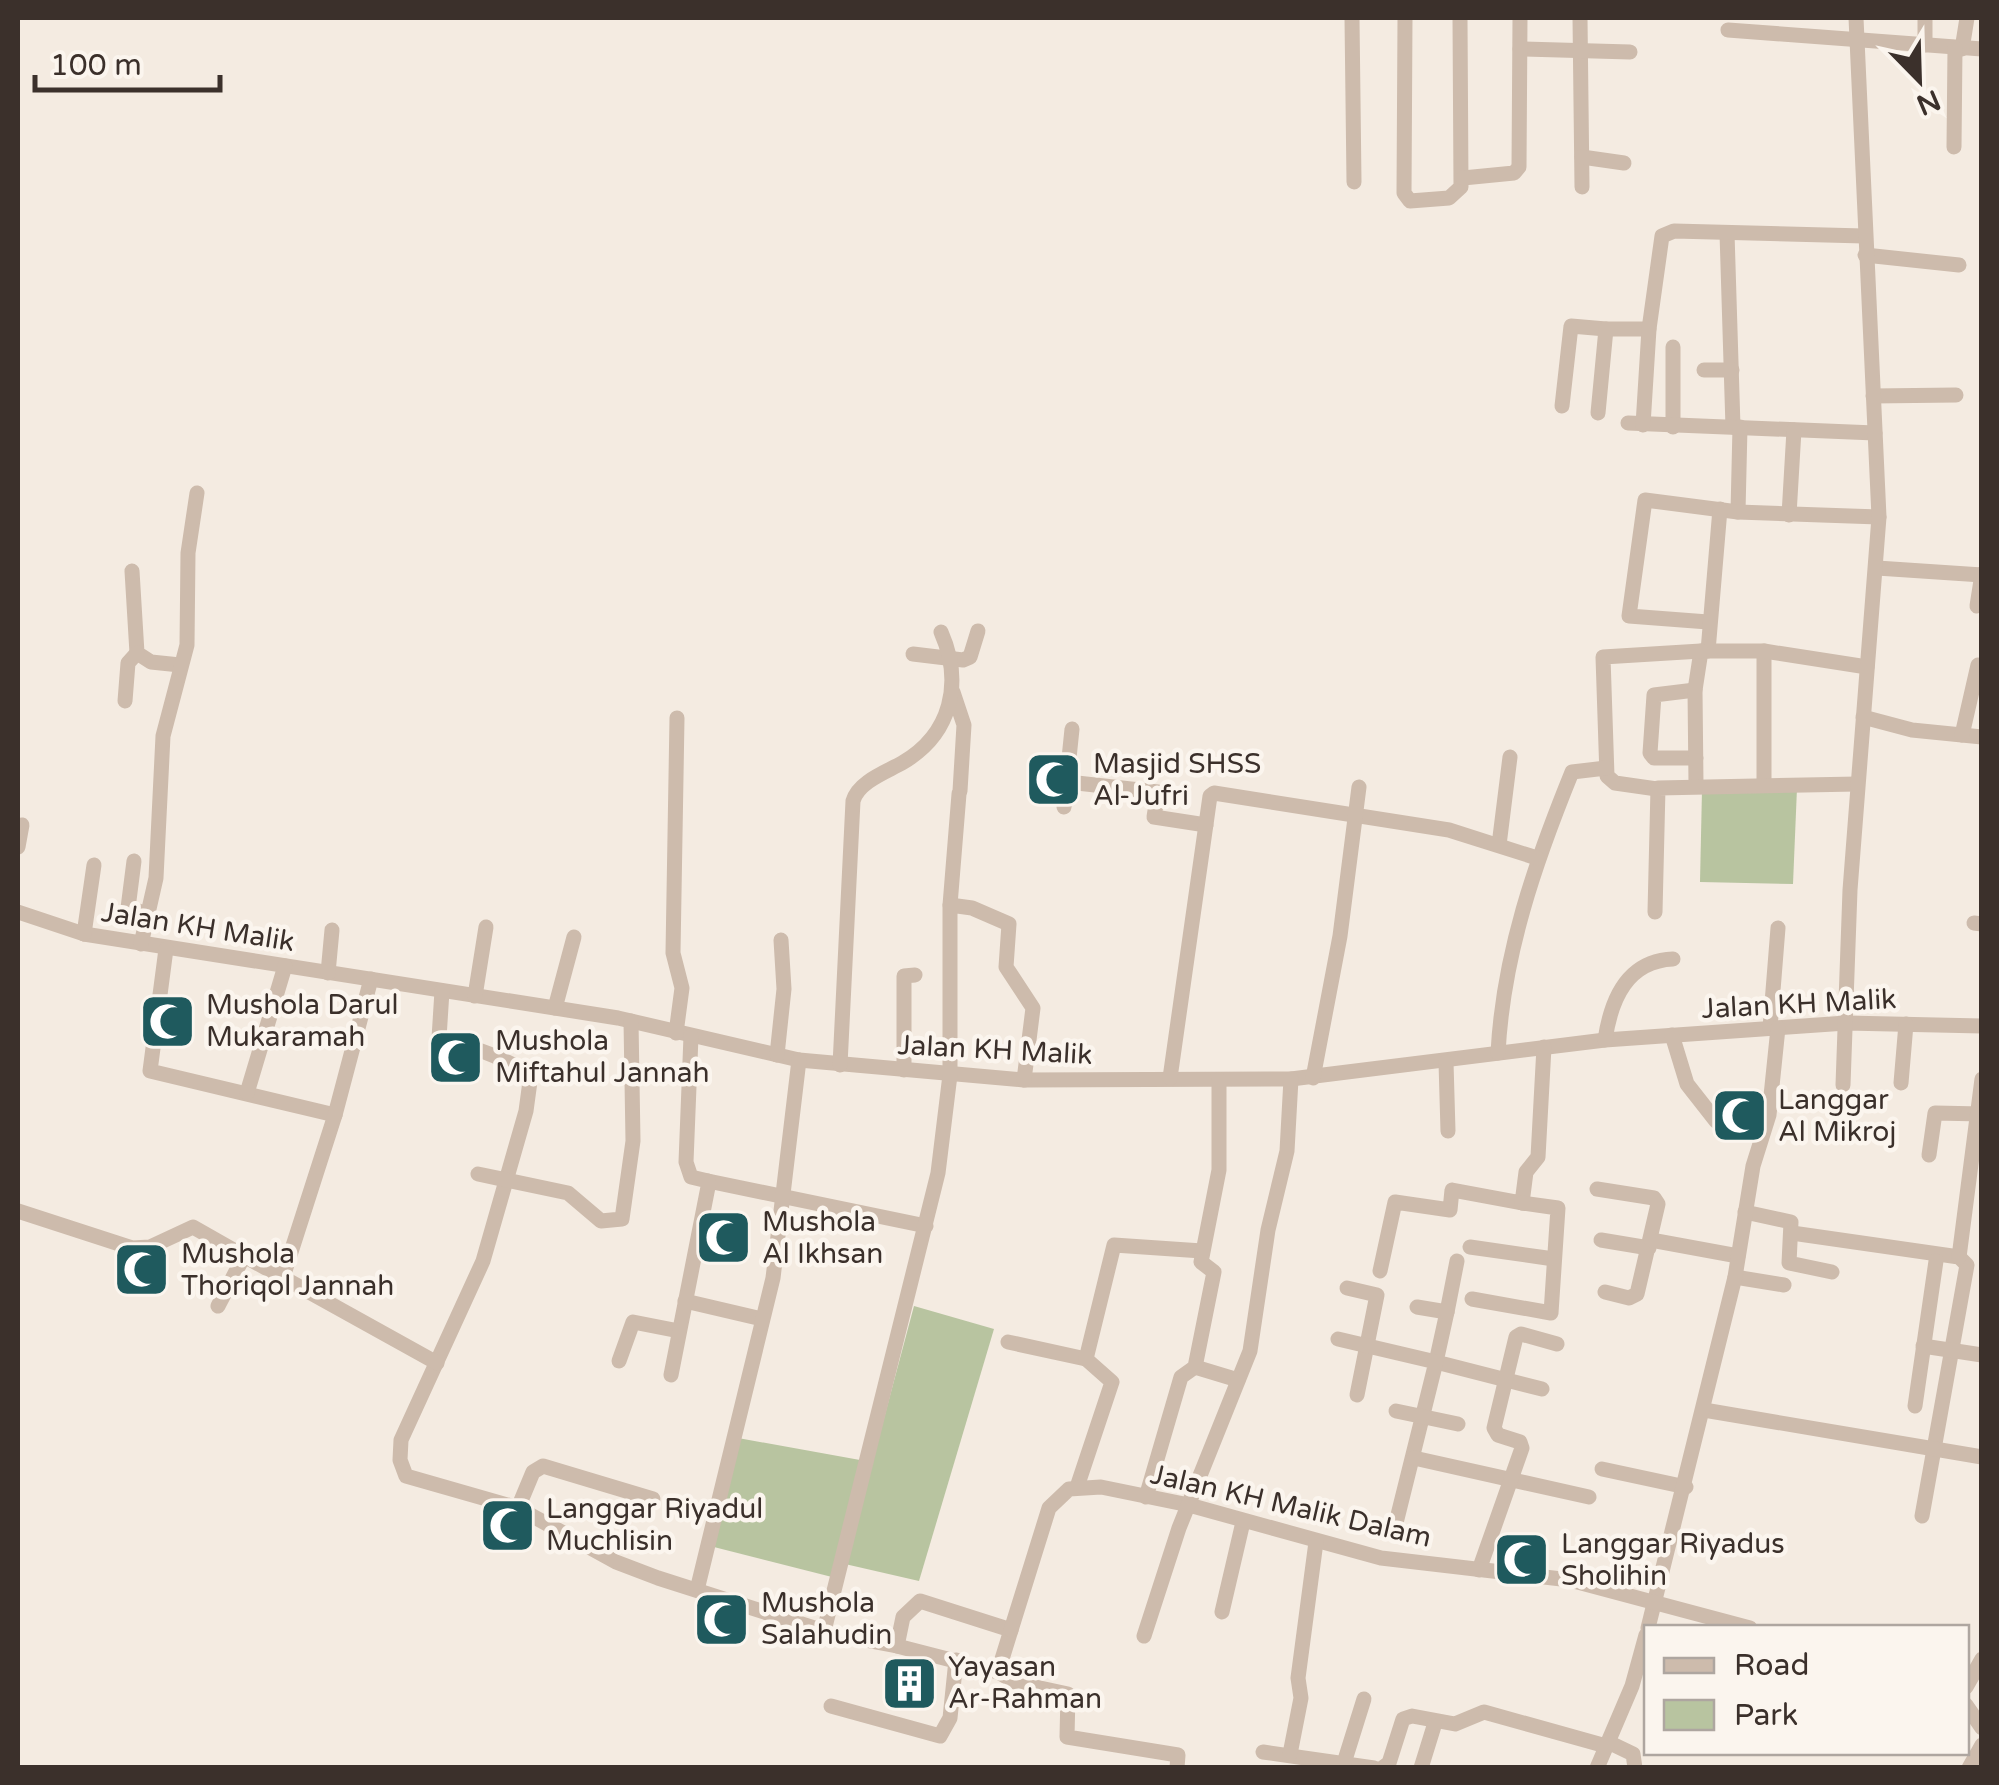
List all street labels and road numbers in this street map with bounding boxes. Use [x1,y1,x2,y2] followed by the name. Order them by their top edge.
[99,895,297,959] street label: Jalan KH Malik
[1701,982,1897,1026] street label: Jalan KH Malik
[897,1028,1093,1072] street label: Jalan KH Malik
[1147,1457,1435,1555] street label: Jalan KH Malik Dalam

